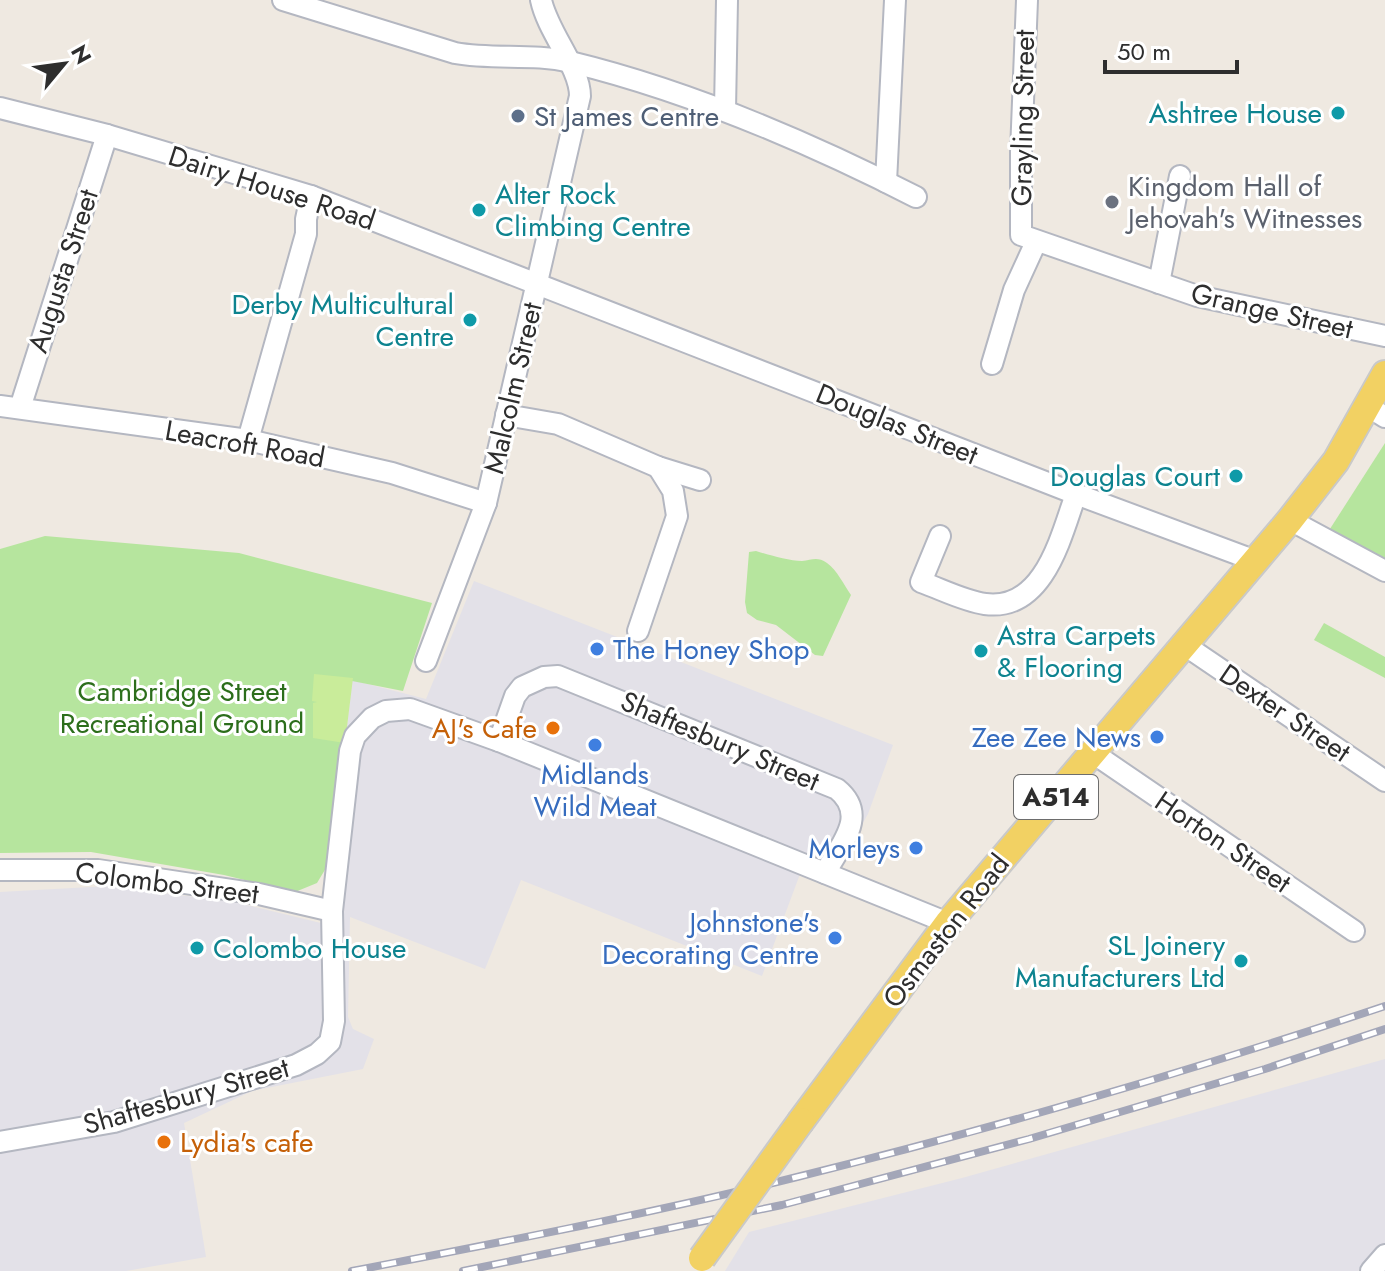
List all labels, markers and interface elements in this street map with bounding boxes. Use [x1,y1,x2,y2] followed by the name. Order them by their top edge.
[24,24,104,104] north arrow
[1105,24,1237,74] scale bar
[1001,29,1045,207] street label: Grayling Street
[1117,34,1171,69] text: 50 m
[63,39,100,70] text: N
[1149,93,1322,134] place label: Ashtree House
[534,96,719,137] place label: St James Centre
[1329,104,1347,122] marker: Ashtree House
[509,107,527,125] marker: St James Centre
[163,135,381,241] street label: Dairy House Road
[1124,166,1362,239] place label: Kingdom Hall of Jehovah's Witnesses
[495,174,691,247] place label: Alter Rock Climbing Centre
[17,184,109,358] street label: Augusta Street
[1103,193,1121,211] marker: Kingdom Hall of Jehovah's Witnesses
[470,201,488,219] marker: Alter Rock Climbing Centre
[1187,272,1357,350] street label: Grange Street
[231,284,454,357] place label: Derby Multicultural Centre
[473,298,553,478] street label: Malcolm Street
[461,311,479,329] marker: Derby Multicultural Centre
[810,373,984,475] street label: Douglas Street
[162,410,328,478] street label: Leacroft Road
[1050,456,1220,497] place label: Douglas Court
[1227,467,1245,485] marker: Douglas Court
[997,615,1156,688] place label: Astra Carpets & Flooring
[613,629,810,670] place label: The Honey Shop
[588,640,606,658] marker: The Honey Shop
[972,642,990,660] marker: Astra Carpets & Flooring
[1211,654,1359,772] street label: Dexter Street
[60,671,304,744] park label: Cambridge Street Recreational Ground
[614,681,826,802] street label: Shaftesbury Street
[432,708,537,749] place label: AJ's Cafe
[972,717,1141,758] place label: Zee Zee News
[544,719,562,737] marker: AJ's Cafe
[1148,728,1166,746] marker: Zee Zee News
[586,736,604,754] marker: Midlands Wild Meat
[533,754,657,827] place label: Midlands Wild Meat
[1014,775,1098,819] road number: A514
[1147,781,1300,903] street label: Horton Street
[808,828,900,869] place label: Morleys
[907,839,925,857] marker: Morleys
[873,845,1019,1017] street label: Osmaston Road
[73,851,261,915] street label: Colombo Street
[602,902,819,975] place label: Johnstone's Decorating Centre
[1015,925,1226,998] place label: SL Joinery Manufacturers Ltd
[213,928,406,969] place label: Colombo House
[826,929,844,947] marker: Johnstone's Decorating Centre
[188,939,206,957] marker: Colombo House
[1232,952,1250,970] marker: SL Joinery Manufacturers Ltd
[78,1047,294,1145] street label: Shaftesbury Street
[180,1122,314,1163] place label: Lydia's cafe
[155,1133,173,1151] marker: Lydia's cafe

